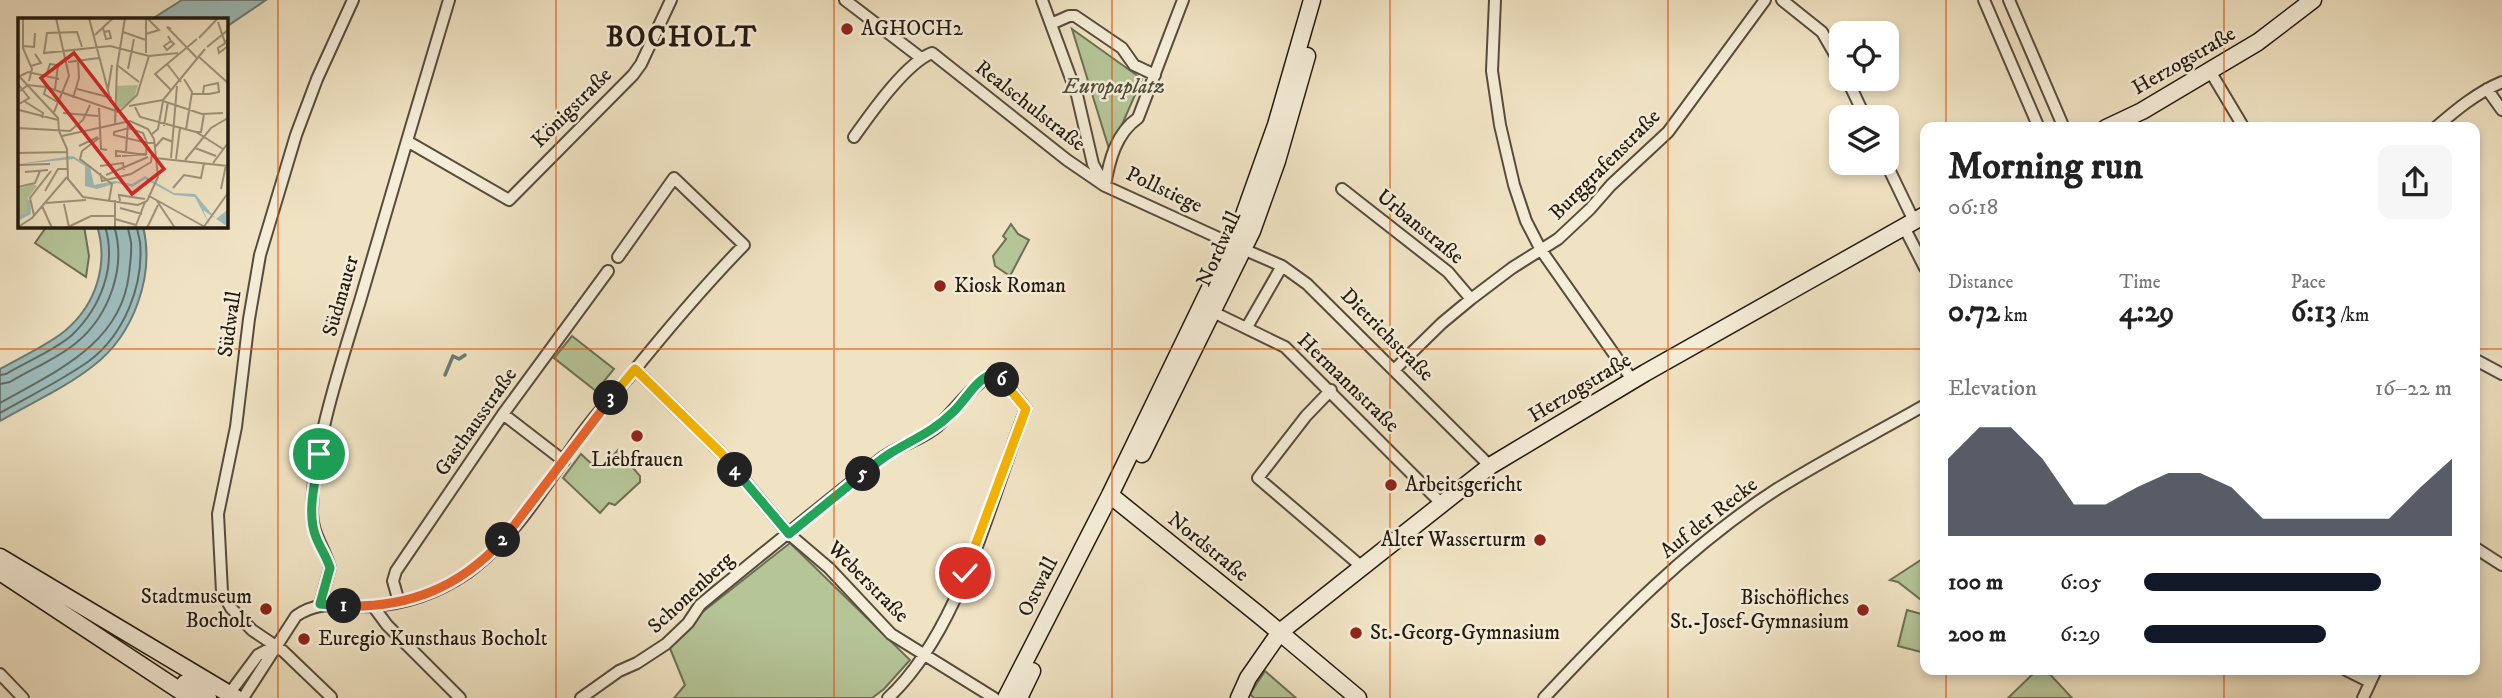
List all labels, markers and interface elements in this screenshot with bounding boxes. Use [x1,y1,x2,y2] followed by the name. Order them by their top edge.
[861,16,964,42] place label: AGHOCH2
[18,18,228,228] inset map
[606,20,758,55] district label: BOCHOLT
[839,21,855,37] marker: AGHOCH2
[1829,21,1899,175] map controls
[1829,21,1899,91] button: locate
[2128,21,2241,101] street label: Herzogstraße
[970,55,1091,157] street label: Realschulstraße
[526,62,618,154] street label: Königstraße
[1062,74,1165,100] park label: Europaplatz
[1544,104,1666,226] street label: Burggrafenstraße
[1829,105,1899,175] button: layers
[1948,143,2143,191] text: Morning run
[2378,145,2452,219] button: share
[1122,161,1207,219] street label: Pollstiege
[1371,184,1469,270] street label: Urbanstraße
[1948,193,1998,222] text: 06:18
[1191,207,1247,291] street label: Nordwall
[317,252,365,339] street label: Südmauer
[1948,271,2013,294] text: Distance
[2119,271,2161,294] text: Time
[2291,271,2326,294] text: Pace
[954,273,1066,299] place label: Kiosk Roman
[932,278,948,294] marker: Kiosk Roman
[1335,283,1439,387] street label: Dietrichstraße
[212,289,248,359] street label: Südwall
[1948,294,2000,331] text: 0.72
[2119,294,2174,331] text: 4:29
[2291,294,2336,331] text: 6:13
[2000,304,2028,327] text: km
[2336,304,2369,327] text: /km
[1291,328,1405,439] street label: Hermannstraße
[1524,347,1636,429] street label: Herzogstraße
[984,362,1020,398] pin: 6
[429,363,523,481] street label: Gasthausstraße
[997,368,1006,391] text: 6
[1948,374,2037,403] text: Elevation
[2375,374,2452,403] text: 16–22 m
[594,380,628,416] pin: 3
[607,386,614,409] text: 3
[289,424,349,484] pin
[629,428,645,444] marker: Liebfrauen
[300,435,338,473] icon: arrive
[591,447,683,473] place label: Liebfrauen
[718,452,752,488] pin: 4
[846,456,880,491] pin: 5
[729,458,740,481] text: 4
[858,462,867,485] text: 5
[1405,472,1523,498] place label: Arbeitsgericht
[1655,472,1763,564] street label: Auf der Recke
[1383,477,1399,493] marker: Arbeitsgericht
[1162,506,1254,588] street label: Nordstraße
[486,522,520,558] pin: 2
[1381,527,1526,553] place label: Alter Wasserturm
[498,528,507,551] text: 2
[1532,532,1548,548] marker: Alter Wasserturm
[821,535,915,629] street label: Weberstraße
[935,543,995,603] pin
[643,546,740,639] street label: Schonenberg
[1012,552,1064,621] street label: Ostwall
[946,554,984,592] icon: check
[1948,568,2003,597] text: 100 m
[2060,568,2102,597] text: 6:05
[141,584,252,634] place label: Stadtmuseum Bocholt
[1670,585,1849,635] place label: Bischöfliches St.-Josef-Gymnasium
[326,588,362,624] pin: 1
[340,594,347,617] text: 1
[258,601,274,617] marker: Stadtmuseum Bocholt
[1855,602,1871,618] marker: Bischöfliches St.-Josef-Gymnasium
[1370,620,1560,646] place label: St.-Georg-Gymnasium
[1948,620,2006,649] text: 200 m
[2060,620,2101,649] text: 6:29
[1348,625,1364,641] marker: St.-Georg-Gymnasium
[318,626,548,652] place label: Euregio Kunsthaus Bocholt
[296,631,312,647] marker: Euregio Kunsthaus Bocholt

